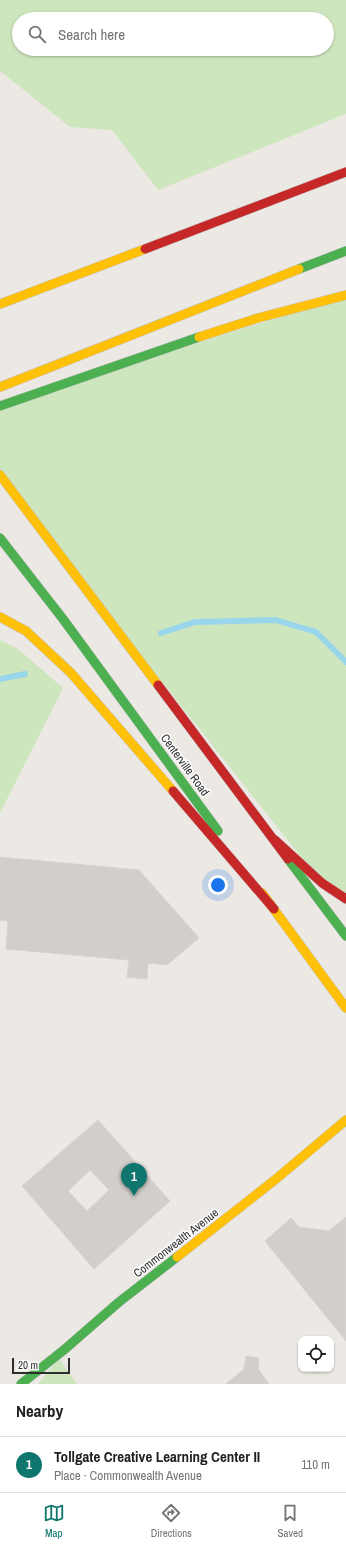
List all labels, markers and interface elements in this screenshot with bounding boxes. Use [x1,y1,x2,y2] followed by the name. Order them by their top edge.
[12,12,334,56] search box
[26,23,48,45] icon: search
[58,24,125,45] text: Search here
[157,731,213,799] street label: Centerville Road
[208,875,228,895] your location
[121,1163,147,1196] pin: 1
[130,1205,222,1281] street label: Commonwealth Avenue
[298,1336,334,1372] map controls
[298,1336,334,1372] button: locate
[12,1356,70,1375] scale bar
[18,1358,38,1372] text: 20 m
[16,1399,63,1422] text: Nearby
[54,1446,260,1467] text: Tollgate Creative Learning Center II
[26,1456,32,1473] text: 1
[301,1456,330,1473] text: 110 m
[54,1467,202,1484] text: Place · Commonwealth Avenue
[43,1502,65,1540] tab: Map
[151,1502,192,1540] tab: Directions
[278,1502,303,1540] tab: Saved

